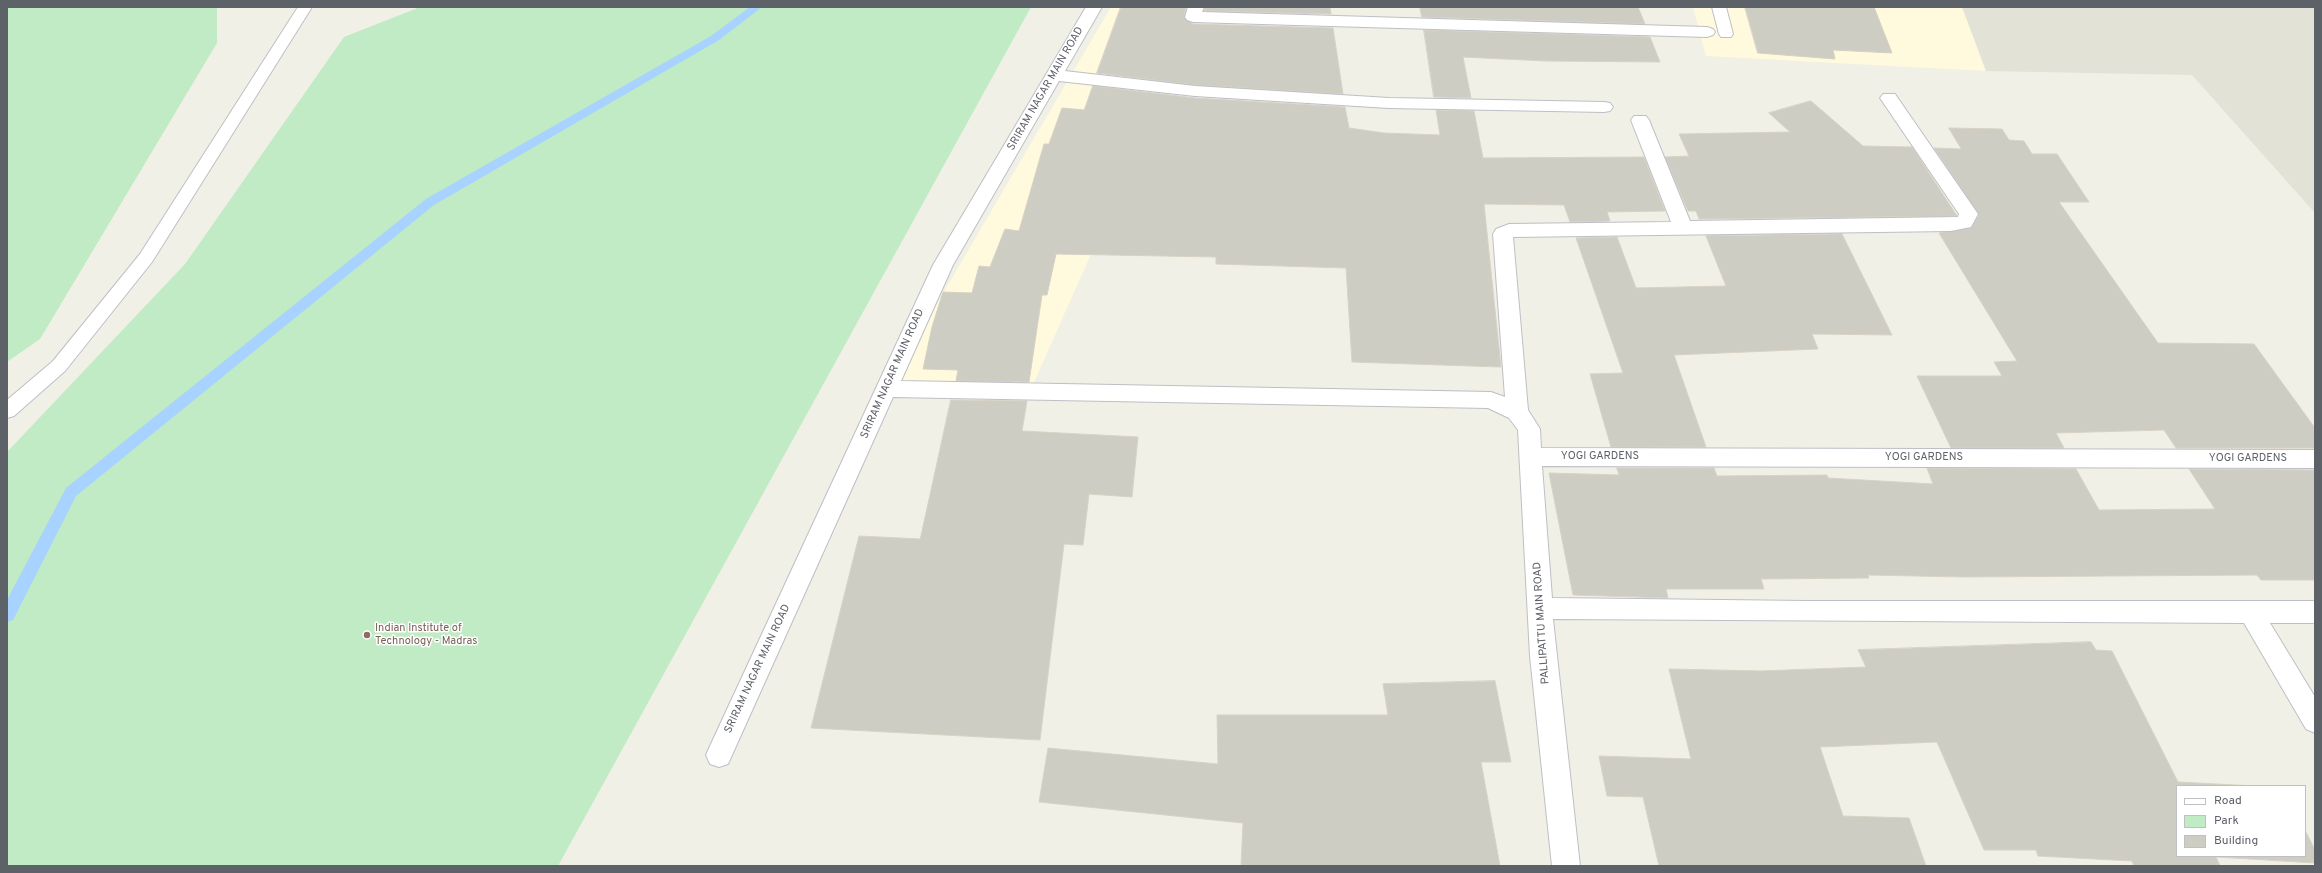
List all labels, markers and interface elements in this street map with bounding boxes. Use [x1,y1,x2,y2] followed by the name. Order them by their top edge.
[1005,25,1087,153] street label: SRIRAM NAGAR MAIN ROAD
[858,307,928,441] street label: SRIRAM NAGAR MAIN ROAD
[1561,450,1639,464] street label: YOGI GARDENS
[1885,451,1963,465] street label: YOGI GARDENS
[2209,452,2287,466] street label: YOGI GARDENS
[1531,561,1553,685] street label: PALLIPATTU MAIN ROAD
[722,602,794,736] street label: SRIRAM NAGAR MAIN ROAD
[375,622,477,648] place label: Indian Institute of Technology - Madras
[362,630,372,640] marker: Indian Institute of Technology - Madras
[2176,785,2306,857] legend
[2214,793,2242,809] text: Road
[2214,813,2239,829] text: Park
[2214,833,2258,849] text: Building

